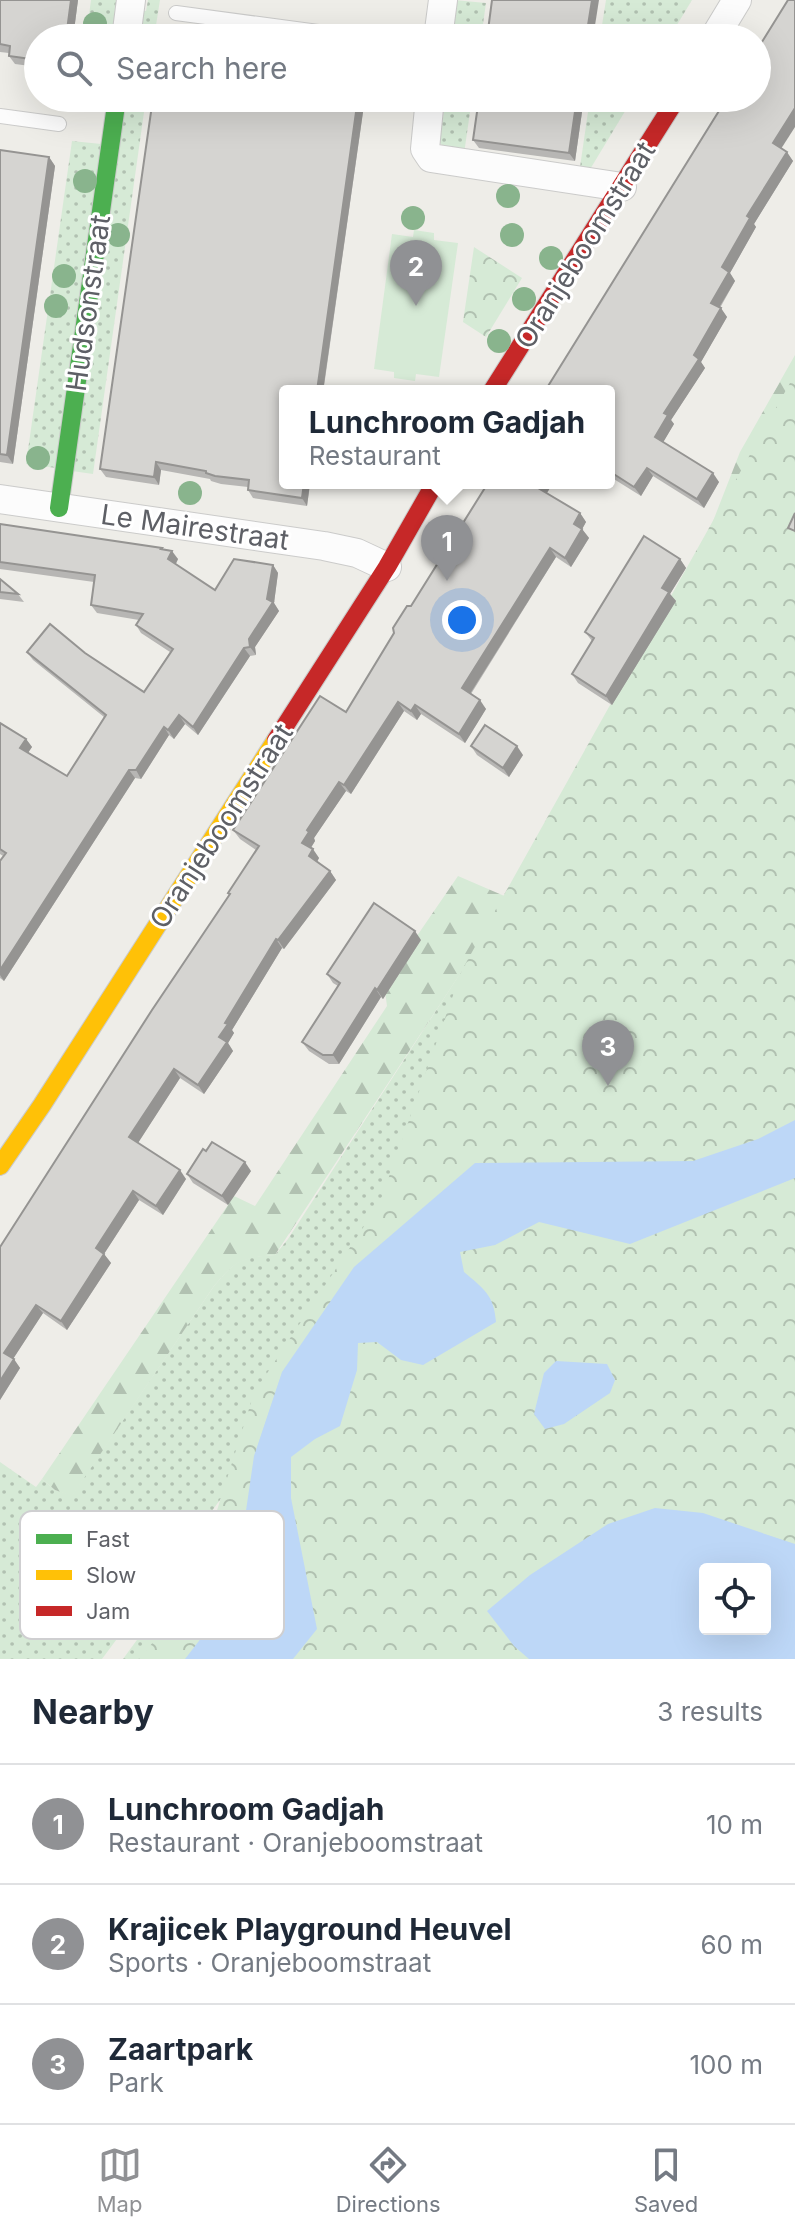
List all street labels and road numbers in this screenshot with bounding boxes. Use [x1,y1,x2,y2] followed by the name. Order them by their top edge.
[508,135,662,355] street label: Oranjeboomstraat
[59,213,117,393] street label: Hudsonstraat
[99,497,291,557] street label: Le Mairestraat
[142,717,300,935] street label: Oranjeboomstraat

